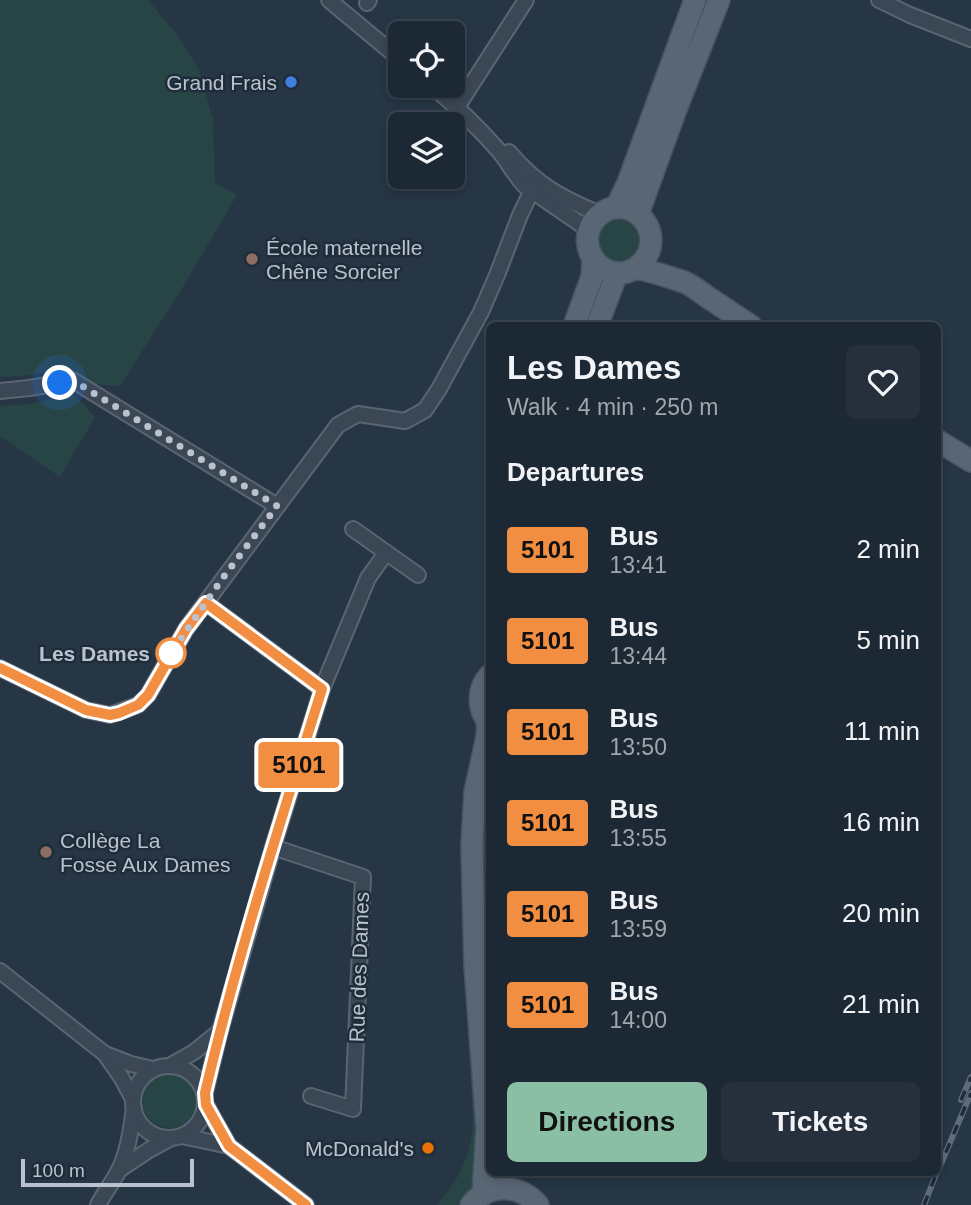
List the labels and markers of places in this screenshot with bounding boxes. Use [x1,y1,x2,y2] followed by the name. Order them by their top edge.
[166,71,277,94] place label: Grand Frais
[283,74,299,90] marker: Grand Frais
[266,236,422,283] place label: École maternelle Chêne Sorcier
[244,251,260,267] marker: École maternelle Chêne Sorcier
[156,638,186,668] marker: Les Dames
[39,642,150,665] place label: Les Dames
[60,829,230,876] place label: Collège La Fosse Aux Dames
[38,844,54,860] marker: Collège La Fosse Aux Dames
[305,1137,414,1160] place label: McDonald's
[420,1140,436,1156] marker: McDonald's

